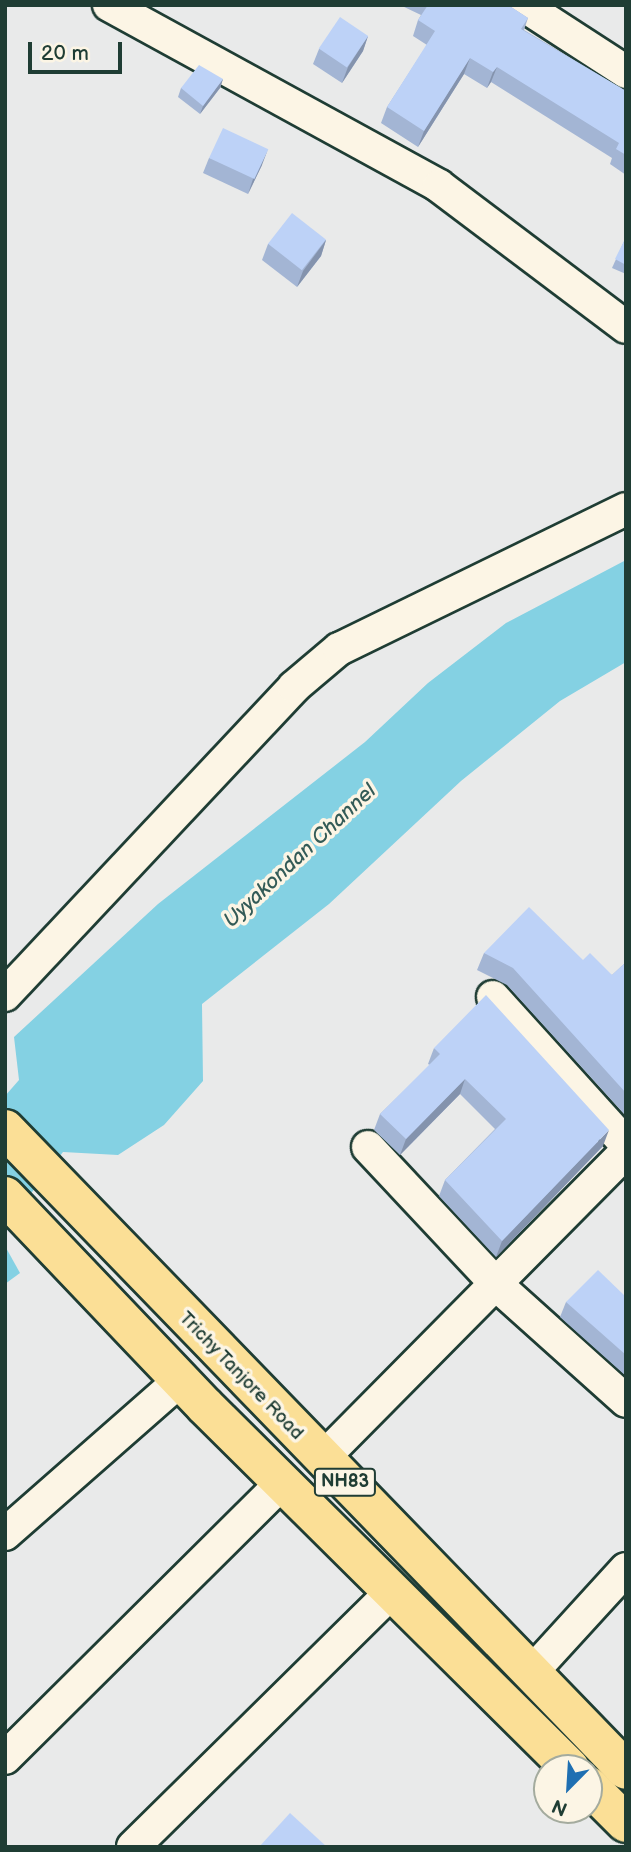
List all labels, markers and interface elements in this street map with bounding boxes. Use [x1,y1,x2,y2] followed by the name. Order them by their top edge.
[32,28,126,72] scale bar
[41,41,89,66] text: 20 m
[219,779,381,933] water label: Uyyakondan Channel
[173,1307,309,1445] street label: Trichy Tanjore Road
[314,1468,376,1497] road number: NH83
[533,1754,603,1824] north arrow
[549,1793,571,1820] text: N

